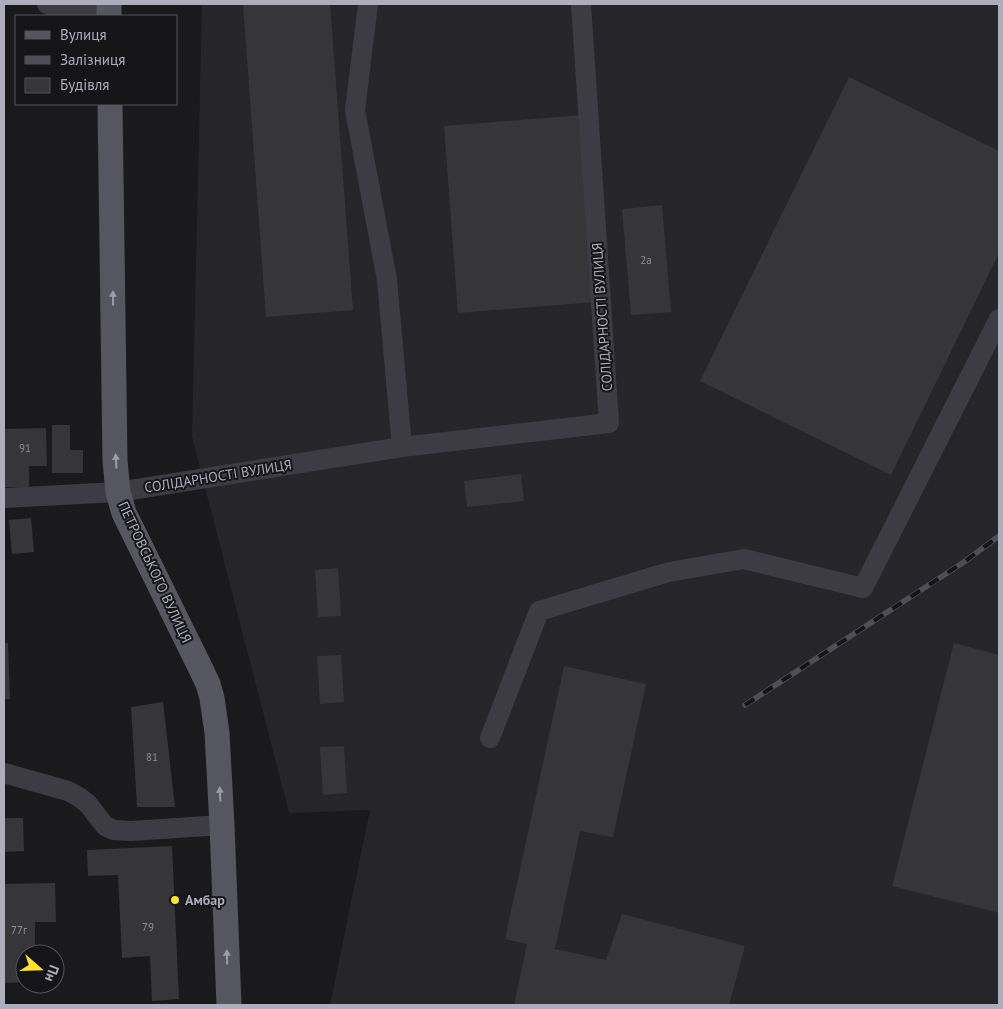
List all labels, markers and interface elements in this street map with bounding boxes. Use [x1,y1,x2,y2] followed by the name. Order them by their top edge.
[15,15,178,105] legend
[60,25,107,44] text: Вулиця
[60,50,125,69] text: Залізниця
[60,75,109,94] text: Будівля
[588,242,616,392] street label: СОЛІДАРНОСТІ ВУЛИЦЯ
[640,253,652,267] house number: 2а
[109,290,117,306] one-way arrow
[19,441,31,455] house number: 91
[111,452,119,468] one-way arrow
[143,455,293,497] street label: СОЛІДАРНОСТІ ВУЛИЦЯ
[114,498,196,646] street label: ПЕТРОВСЬКОГО ВУЛИЦЯ
[146,750,158,764] house number: 81
[216,786,224,802] one-way arrow
[185,891,225,909] place label: Амбар
[169,894,181,906] marker: Амбар
[142,920,154,934] house number: 79
[11,923,28,937] house number: 77г
[15,944,65,994] north arrow
[223,948,231,964] one-way arrow
[41,963,63,984] text: Пн

